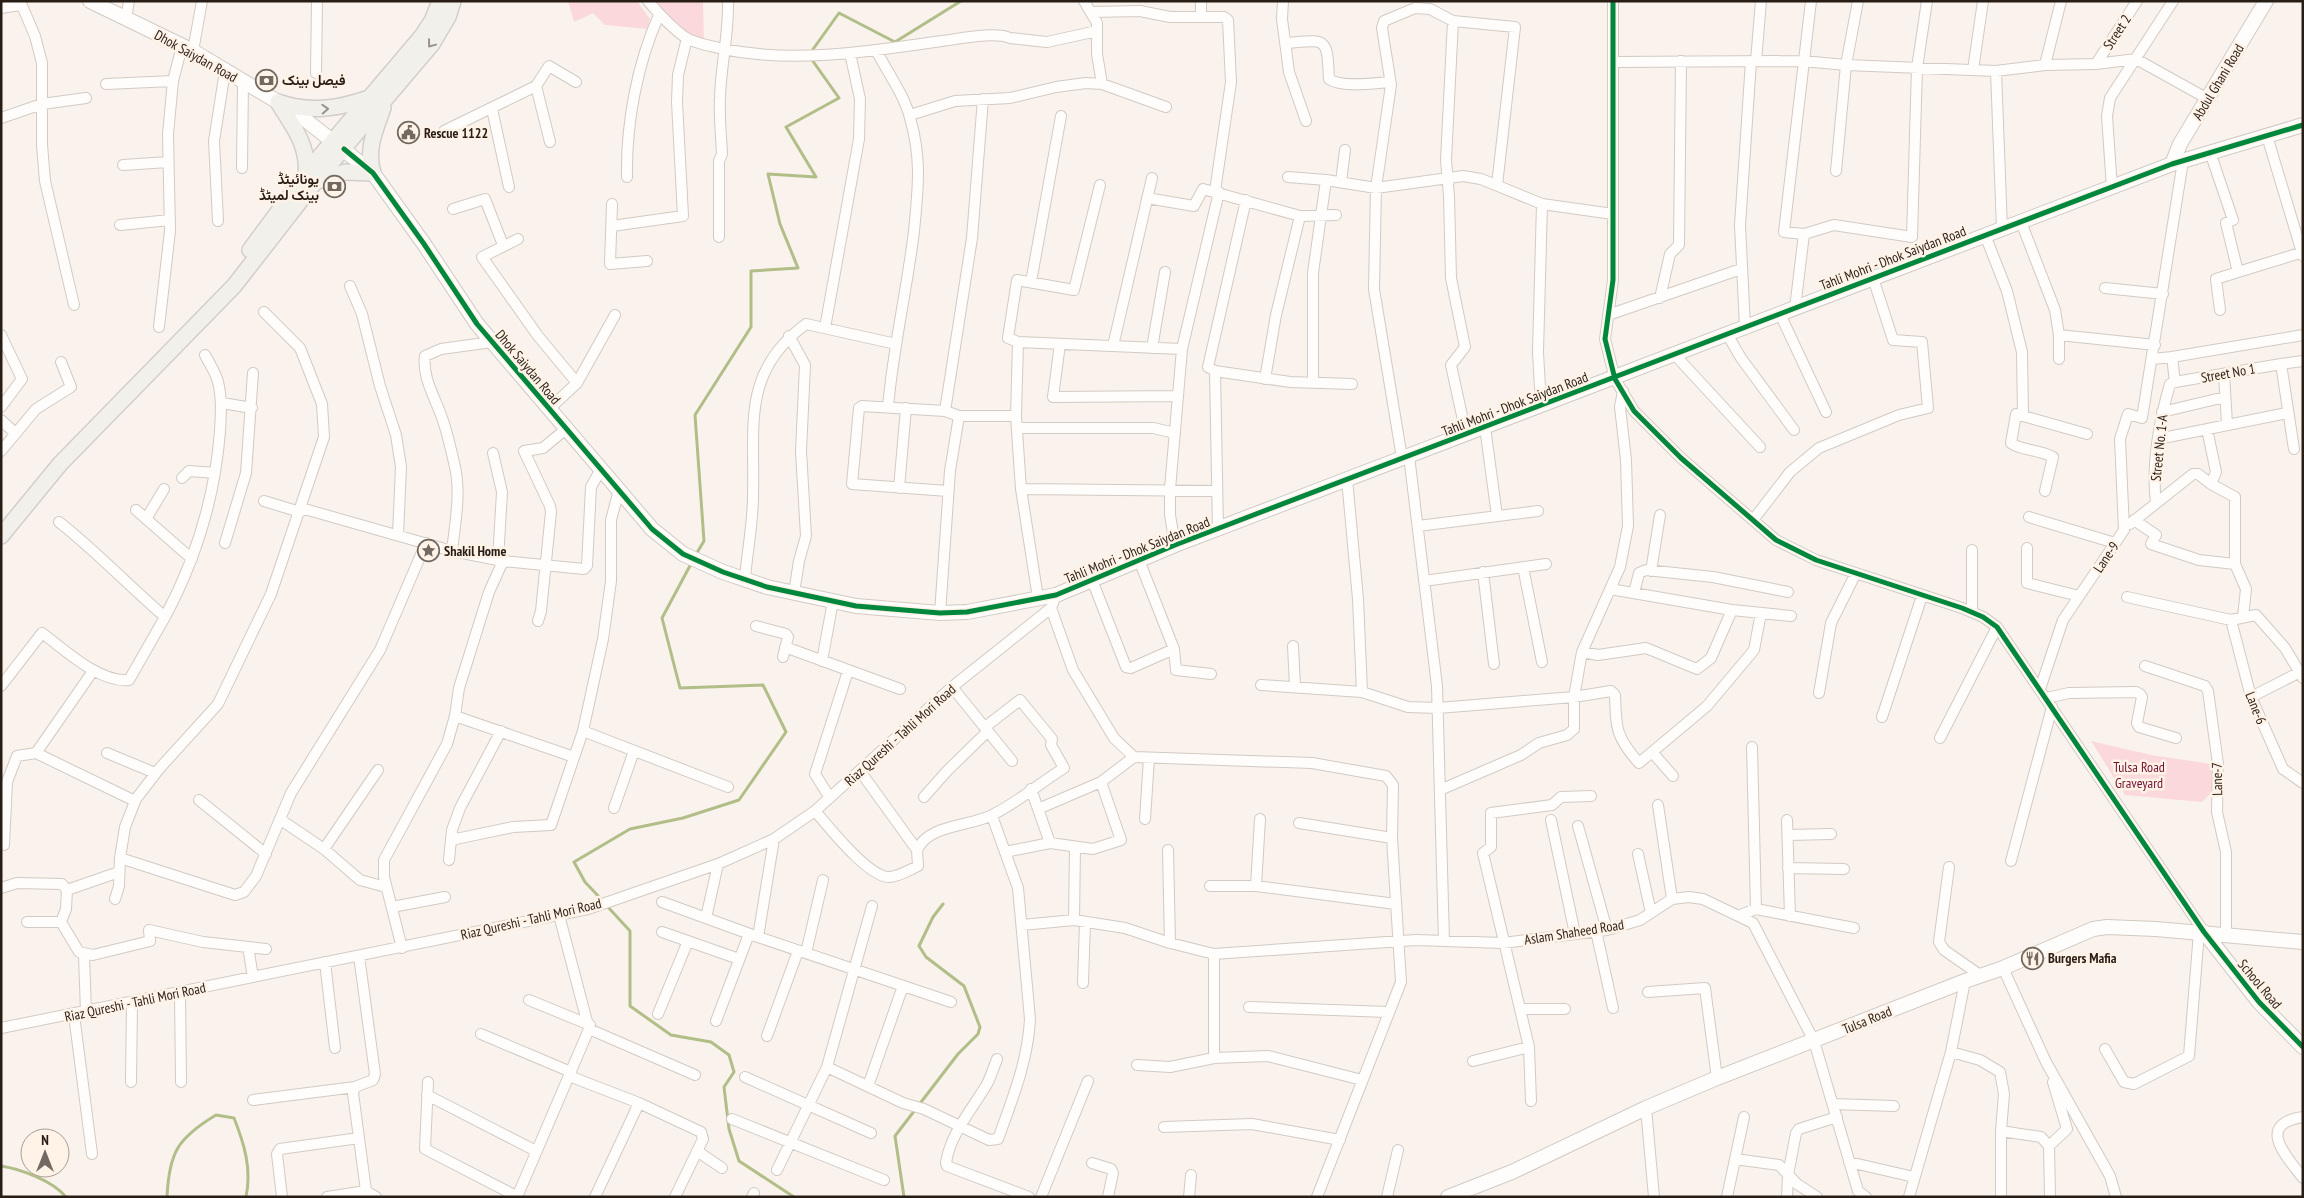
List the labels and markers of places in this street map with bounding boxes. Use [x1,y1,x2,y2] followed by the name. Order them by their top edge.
[254,68,278,92] bank icon: فیصل بینک
[282,71,345,89] place label: فیصل بینک
[396,121,420,145] public building icon: Rescue 1122
[424,124,488,142] place label: Rescue 1122
[259,170,319,204] place label: یونائیٹڈ بینک لمیٹڈ
[323,175,347,199] bank icon: یونائیٹڈ بینک لمیٹڈ
[416,539,440,563] place icon: Shakil Home
[444,542,506,560] place label: Shakil Home
[2020,946,2044,970] restaurant icon: Burgers Mafia
[2048,949,2117,967] place label: Burgers Mafia

